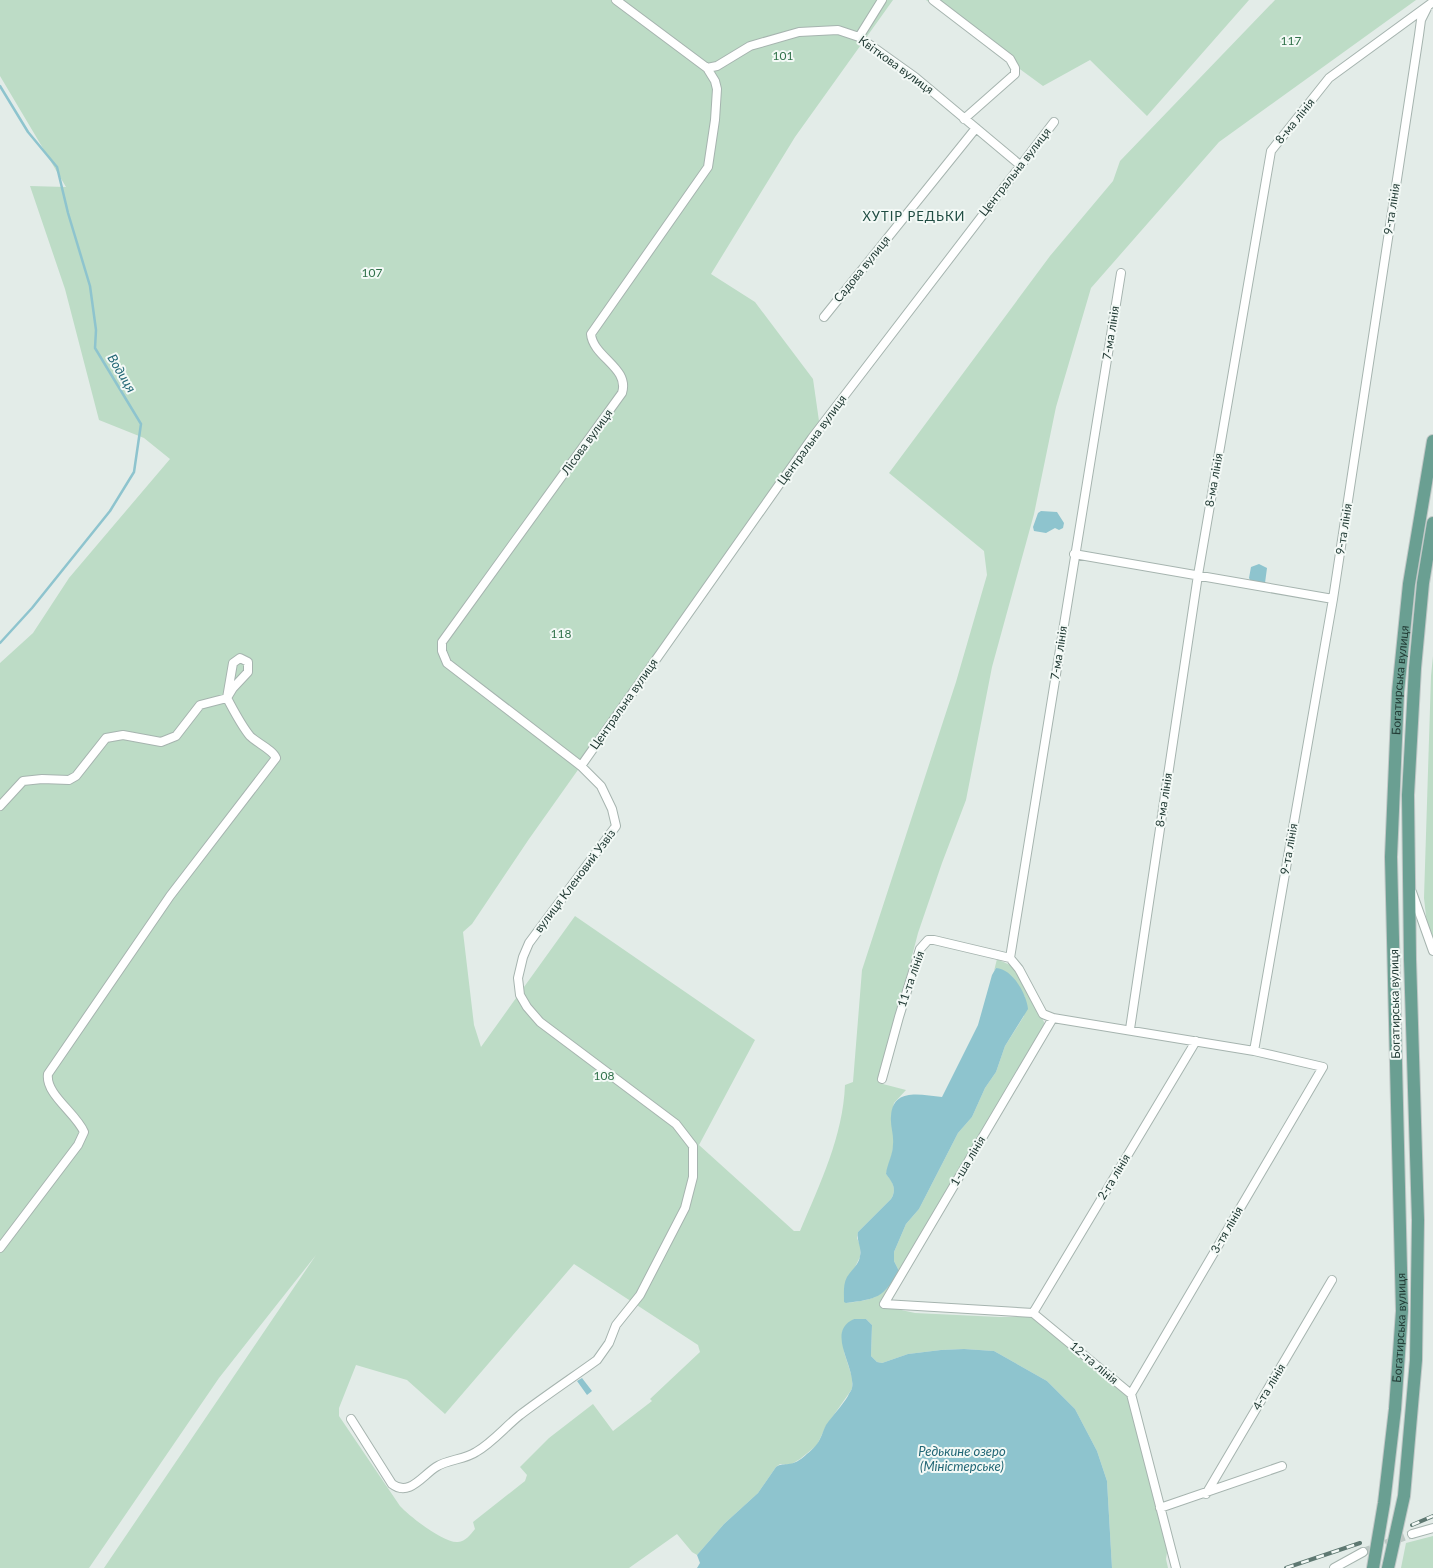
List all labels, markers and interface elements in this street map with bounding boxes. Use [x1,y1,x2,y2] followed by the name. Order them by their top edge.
[856,32,937,97] street label: Квіткова вулиця
[1281,33,1301,48] park label: 117
[773,48,793,63] park label: 101
[1272,95,1318,147] street label: 8-ма лінія
[975,124,1054,219] street label: Центральна вулиця
[1380,182,1403,236] street label: 9-та лінія
[862,208,966,224] district label: ХУТІР РЕДЬКИ
[830,232,893,305] street label: Садова вулиця
[362,265,382,280] park label: 107
[1099,305,1122,361] street label: 7-ма лінія
[104,351,140,395] water label: Водиця
[774,392,849,488] street label: Центральна вулиця
[557,406,615,478] street label: Лісова вулиця
[1201,452,1226,508] street label: 8-ма лінія
[1332,502,1355,556] street label: 9-та лінія
[1047,625,1070,681] street label: 7-ма лінія
[1388,625,1412,735] street label: Богатирська вулиця
[551,626,571,641] park label: 118
[586,655,661,752] street label: Центральна вулиця
[1152,772,1175,828] street label: 8-ма лінія
[1277,822,1300,876] street label: 9-та лінія
[531,826,618,935] street label: вулиця Кленовий Узвіз
[894,949,927,1009] street label: 11-та лінія
[1386,949,1403,1059] street label: Богатирська вулиця
[594,1068,614,1083] park label: 108
[947,1133,988,1189] street label: 1-ша лінія
[1094,1151,1133,1202] street label: 2-га лінія
[1207,1204,1246,1256] street label: 3-тя лінія
[1389,1273,1409,1383] street label: Богатирська вулиця
[1067,1338,1122,1387] street label: 12-та лінія
[1249,1361,1288,1413] street label: 4-та лінія
[918,1443,1006,1474] water label: Редькине озеро (Міністерське)

